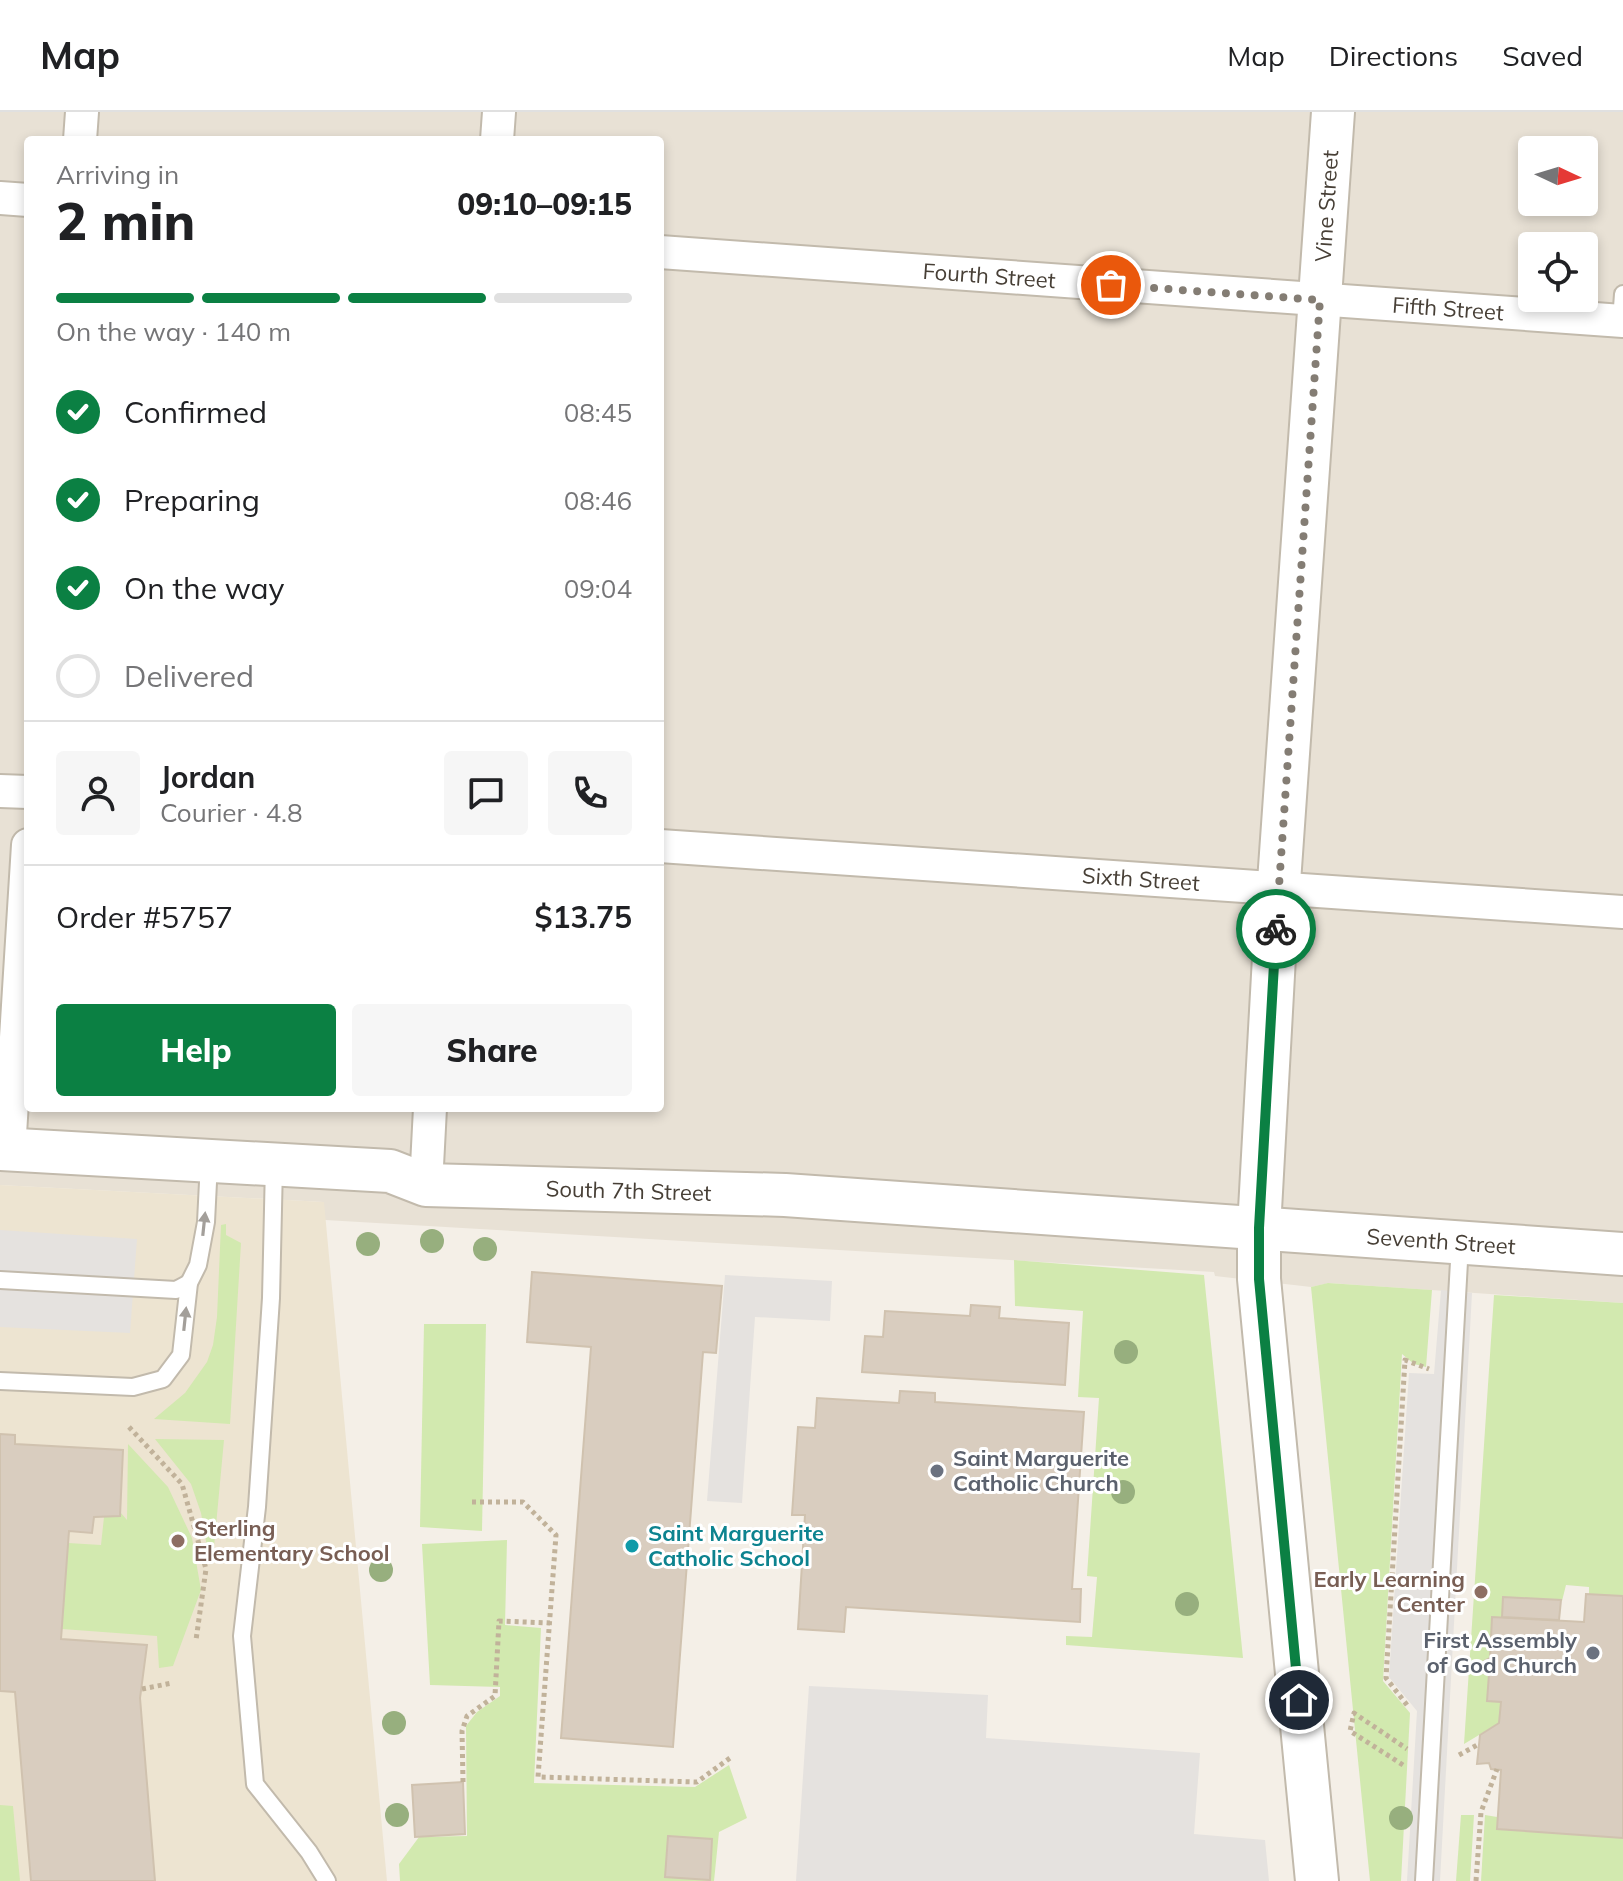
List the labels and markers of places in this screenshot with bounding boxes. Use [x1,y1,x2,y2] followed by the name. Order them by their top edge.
[1077,251,1145,319] pin
[953,1444,1129,1497] place label: Saint Marguerite Catholic Church
[928,1462,946,1480] marker: Saint Marguerite Catholic Church
[194,1514,390,1567] place label: Sterling Elementary School
[648,1519,824,1572] place label: Saint Marguerite Catholic School
[169,1532,187,1550] marker: Sterling Elementary School
[623,1537,641,1555] marker: Saint Marguerite Catholic School
[1314,1565,1465,1618] place label: Early Learning Center
[1472,1583,1490,1601] marker: Early Learning Center
[1423,1626,1577,1679] place label: First Assembly of God Church
[1584,1644,1602,1662] marker: First Assembly of God Church
[1265,1666,1333,1734] pin

